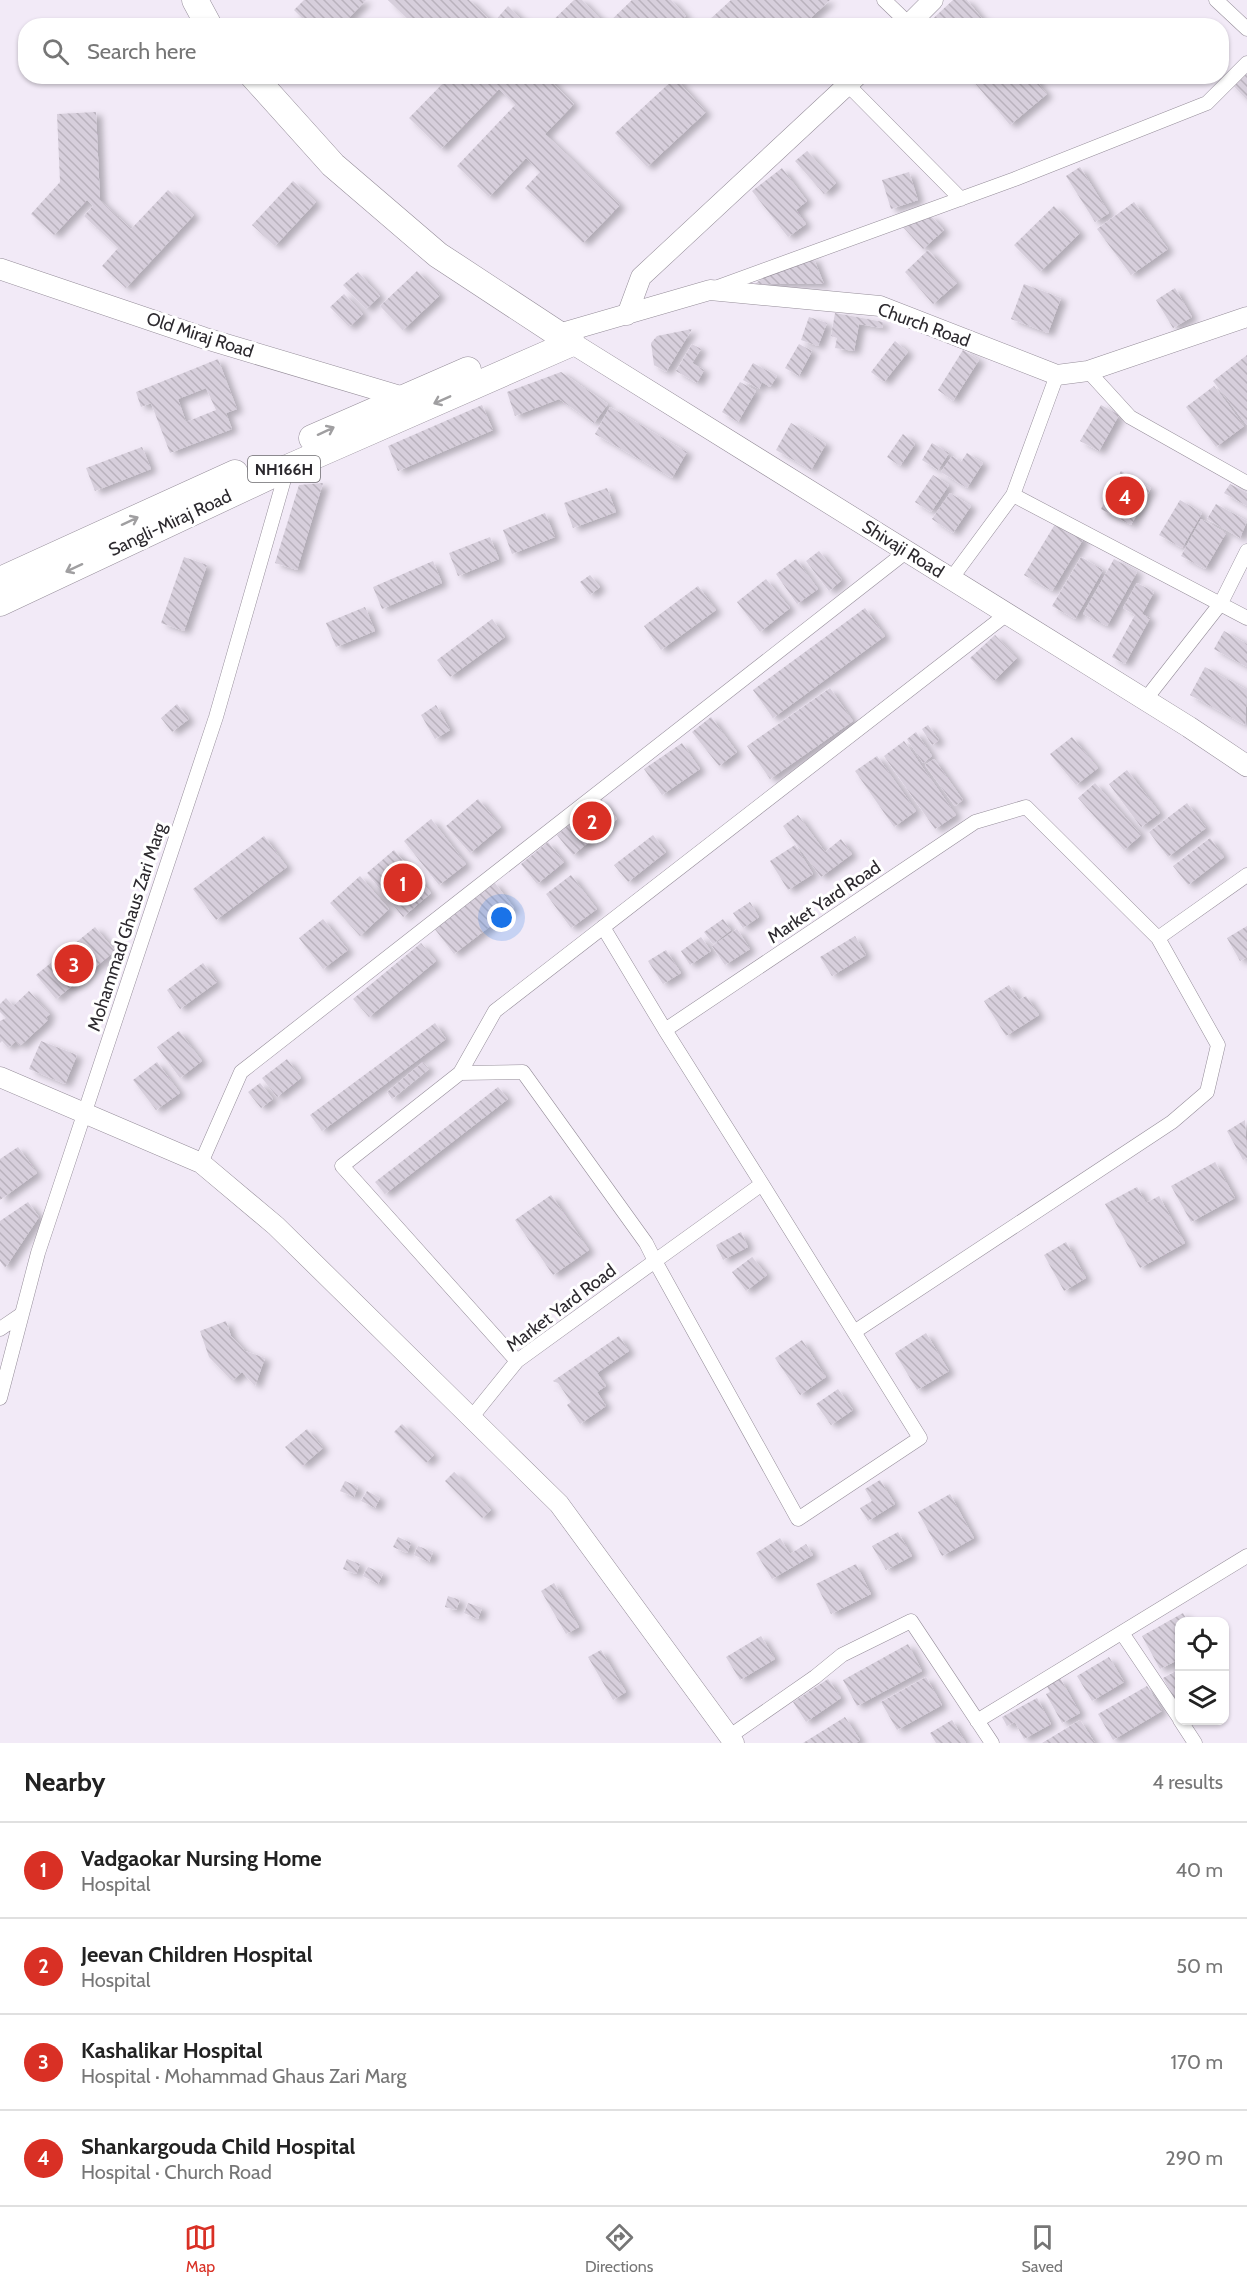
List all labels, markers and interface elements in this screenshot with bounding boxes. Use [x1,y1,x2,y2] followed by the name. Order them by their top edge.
[18,18,1229,84] search box
[39,35,72,68] icon: search
[87,38,196,65] text: Search here
[875,298,973,352] street label: Church Road
[144,307,256,363] street label: Old Miraj Road
[433,395,451,406] one-way arrow
[317,425,335,437] one-way arrow
[248,456,320,482] road number: NH166H
[1106,474,1144,518] pin: 4
[105,485,235,561] street label: Sangli-Miraj Road
[120,515,138,526] one-way arrow
[858,515,948,583] street label: Shivaji Road
[65,563,83,575] one-way arrow
[572,798,612,844] pin: 2
[83,819,171,1034] street label: Mohammad Ghaus Zari Marg
[763,856,885,948] street label: Market Yard Road
[384,860,422,906] pin: 1
[487,903,516,932] your location
[54,942,94,986] pin: 3
[502,1259,620,1357] street label: Market Yard Road
[1175,1617,1229,1725] map controls
[1175,1617,1229,1671] button: locate
[1175,1671,1229,1725] button: layers
[24,1766,105,1798] text: Nearby
[1152,1770,1223,1794] text: 4 results
[81,1845,322,1872] text: Vadgaokar Nursing Home
[40,1858,47,1882] text: 1
[1175,1858,1223,1882] text: 40 m
[81,1872,151,1896] text: Hospital
[81,1941,313,1968] text: Jeevan Children Hospital
[38,1954,49,1978] text: 2
[1176,1954,1223,1978] text: 50 m
[81,1968,151,1992] text: Hospital
[81,2037,263,2064] text: Kashalikar Hospital
[38,2050,49,2074] text: 3
[1171,2050,1223,2074] text: 170 m
[81,2064,406,2088] text: Hospital · Mohammad Ghaus Zari Marg
[81,2133,355,2160] text: Shankargouda Child Hospital
[37,2146,50,2170] text: 4
[1165,2146,1223,2170] text: 290 m
[81,2160,272,2184] text: Hospital · Church Road
[184,2221,217,2276] tab: Map
[585,2221,653,2276] tab: Directions
[1021,2221,1063,2276] tab: Saved

